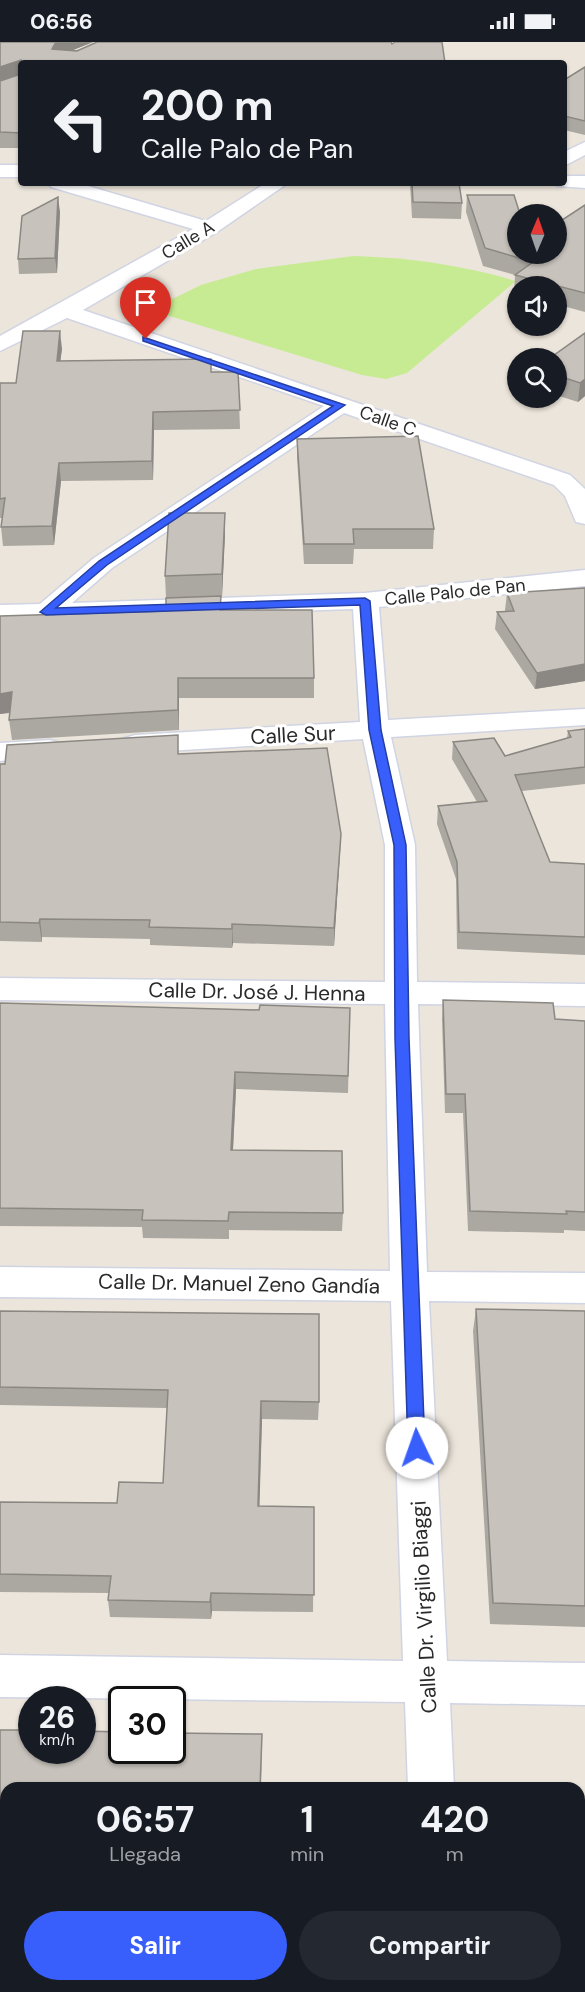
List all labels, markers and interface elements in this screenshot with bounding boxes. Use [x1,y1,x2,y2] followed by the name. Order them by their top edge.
[30,7,93,36] text: 06:56
[141,78,274,133] text: 200 m
[42,84,120,162] icon: left
[141,131,353,166] text: Calle Palo de Pan
[507,204,567,264] north arrow
[507,204,567,408] map controls
[157,215,219,265] street label: Calle A
[507,276,567,336] button: sound
[120,277,171,339] pin
[129,286,162,319] icon: arrive
[507,348,567,408] button: search
[356,400,420,442] street label: Calle C
[383,573,527,611] street label: Calle Palo de Pan
[250,719,337,751] street label: Calle Sur
[148,976,366,1008] street label: Calle Dr. José J. Henna
[98,1268,380,1300] street label: Calle Dr. Manuel Zeno Gandía
[385,1416,449,1480] position arrow
[404,1500,444,1714] street label: Calle Dr. Virgilio Biaggi
[108,1686,186,1764] speed limit sign: 30
[39,1698,75,1737] text: 26
[39,1730,75,1750] text: km/h
[96,1796,194,1843] text: 06:57
[301,1796,314,1843] text: 1
[420,1796,489,1843] text: 420
[109,1841,181,1867] text: Llegada
[290,1841,324,1867] text: min
[446,1841,464,1867] text: m
[24,1911,287,1980] button: Salir
[299,1911,561,1980] button: Compartir

